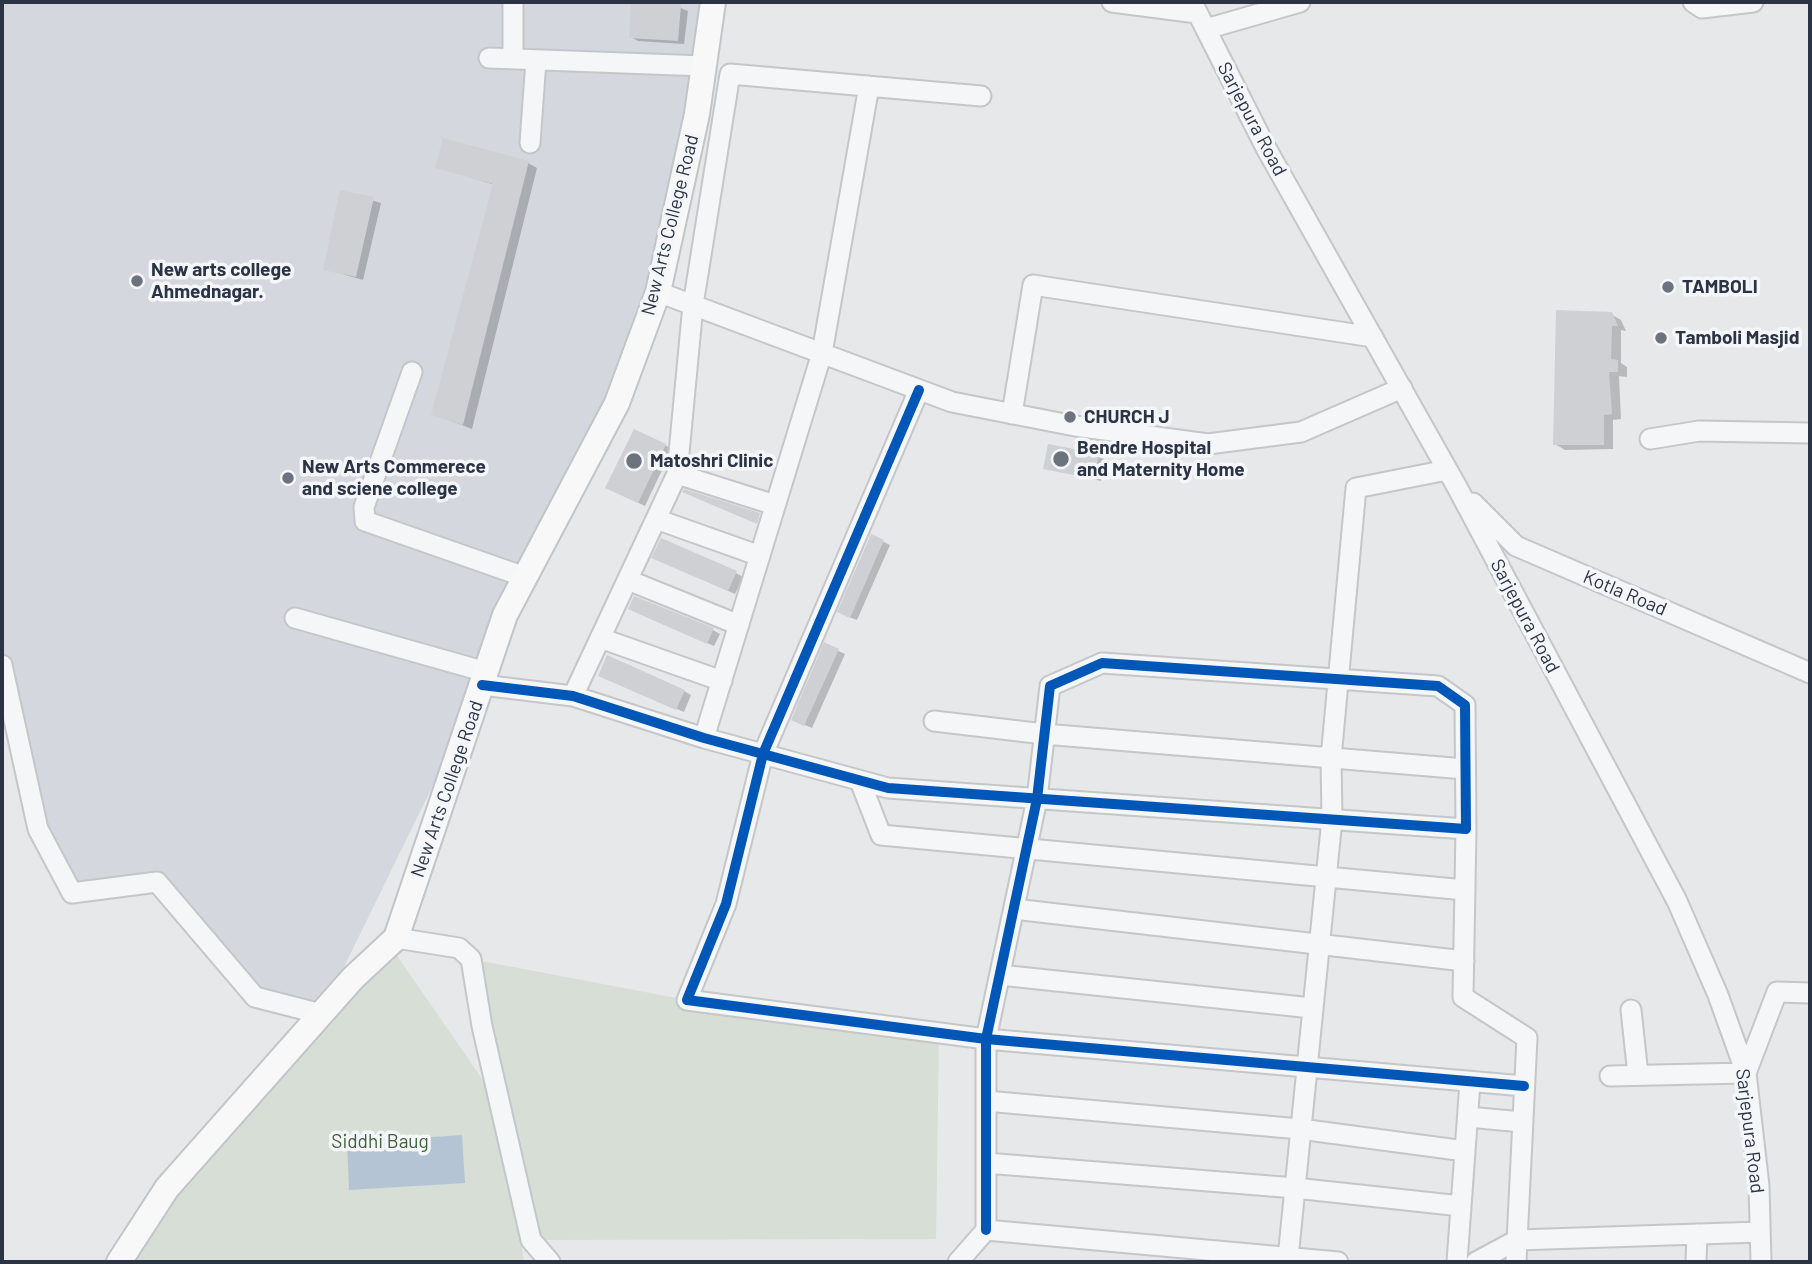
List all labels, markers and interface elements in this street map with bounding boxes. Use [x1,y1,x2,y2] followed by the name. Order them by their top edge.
[1212,58,1292,180] street label: Sarjepura Road
[636,132,704,318] street label: New Arts College Road
[151,259,291,303] place label: New arts college Ahmednagar.
[129,273,145,289] marker: New arts college Ahmednagar.
[1682,276,1758,298] place label: TAMBOLI
[1660,279,1676,295] marker: TAMBOLI
[1675,327,1799,349] place label: Tamboli Masjid
[1653,330,1669,346] marker: Tamboli Masjid
[1084,406,1169,428] place label: CHURCH J
[1062,409,1078,425] marker: CHURCH J
[1077,437,1245,481] place label: Bendre Hospital and Maternity Home
[1051,449,1071,469] marker: Bendre Hospital and Maternity Home
[650,450,773,472] place label: Matoshri Clinic
[624,451,644,471] marker: Matoshri Clinic
[302,456,486,500] place label: New Arts Commerece and sciene college
[280,470,296,486] marker: New Arts Commerece and sciene college
[1485,555,1565,677] street label: Sarjepura Road
[1580,565,1670,621] street label: Kotla Road
[406,698,488,880] street label: New Arts College Road
[1731,1067,1769,1195] street label: Sarjepura Road
[331,1131,429,1153] park label: Siddhi Baug

